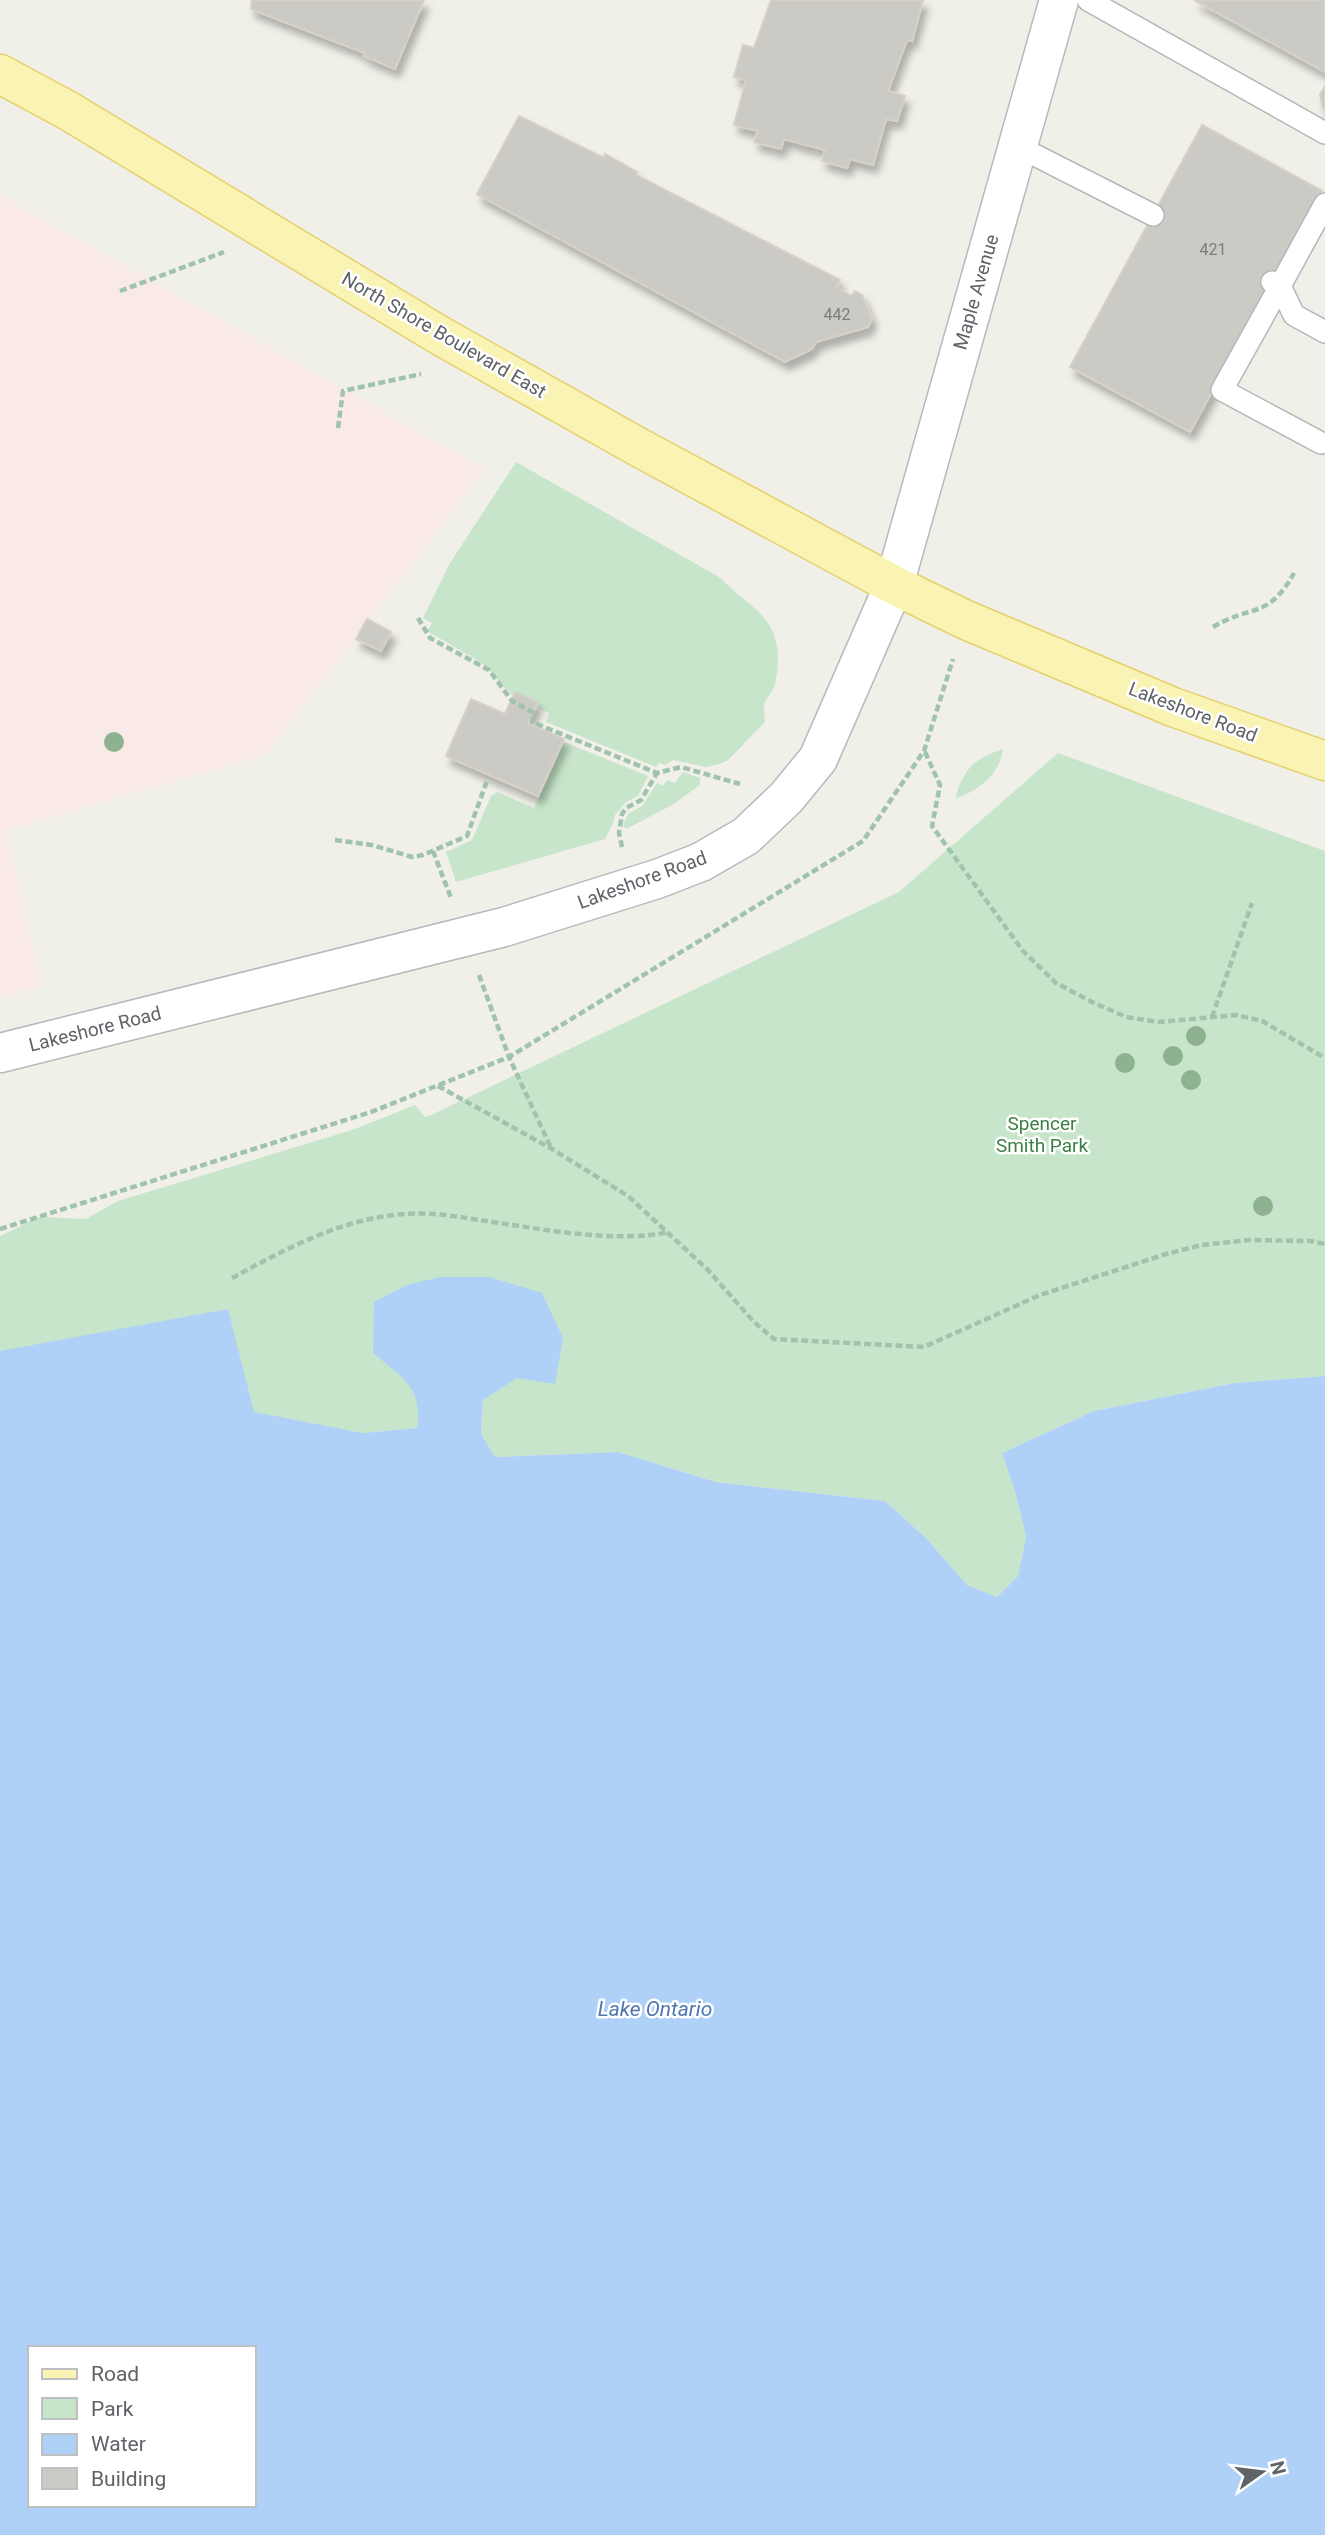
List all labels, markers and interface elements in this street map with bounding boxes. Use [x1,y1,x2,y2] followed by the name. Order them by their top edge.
[949,232,1003,352] street label: Maple Avenue
[1200,240,1226,259] house number: 421
[338,267,550,403] street label: North Shore Boulevard East
[824,305,850,324] house number: 442
[1125,677,1261,747] street label: Lakeshore Road
[574,846,710,914] street label: Lakeshore Road
[26,1001,164,1057] street label: Lakeshore Road
[996,1112,1088,1157] park label: Spencer Smith Park
[598,1997,712,2021] water label: Lake Ontario
[28,2346,256,2507] legend
[91,2362,139,2386] text: Road
[91,2397,134,2421] text: Park
[91,2432,146,2456] text: Water
[1227,2437,1297,2507] north arrow
[1265,2459,1291,2477] text: N
[91,2467,166,2491] text: Building

